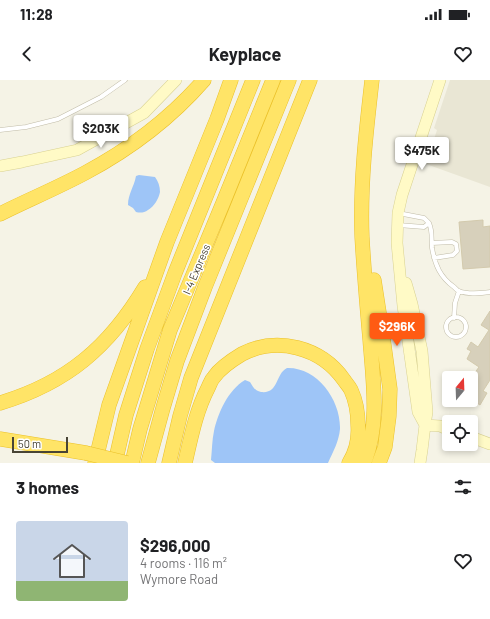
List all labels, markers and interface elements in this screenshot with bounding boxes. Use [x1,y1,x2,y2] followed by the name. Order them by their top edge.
[20,5,53,23] text: 11:28
[16,43,38,65] icon: back
[209,43,281,65] text: Keyplace
[452,43,474,65] icon: heart
[73,115,129,149] pin: $203K
[82,120,120,136] text: $203K
[394,137,450,171] pin: $475K
[404,142,440,158] text: $475K
[180,242,212,296] street label: I-4 Express
[369,313,425,347] pin: $296K
[379,318,415,334] text: $296K
[442,371,478,407] north arrow
[442,371,478,451] map controls
[442,415,478,451] button: locate
[12,435,68,454] scale bar
[18,437,41,450] text: 50 m
[452,476,474,498] icon: filters
[16,477,79,497] text: 3 homes
[140,535,211,555] text: $296,000
[48,537,96,585] icon: home
[452,550,474,572] icon: heart
[140,555,227,571] text: 4 rooms · 116 m²
[140,571,218,587] text: Wymore Road

